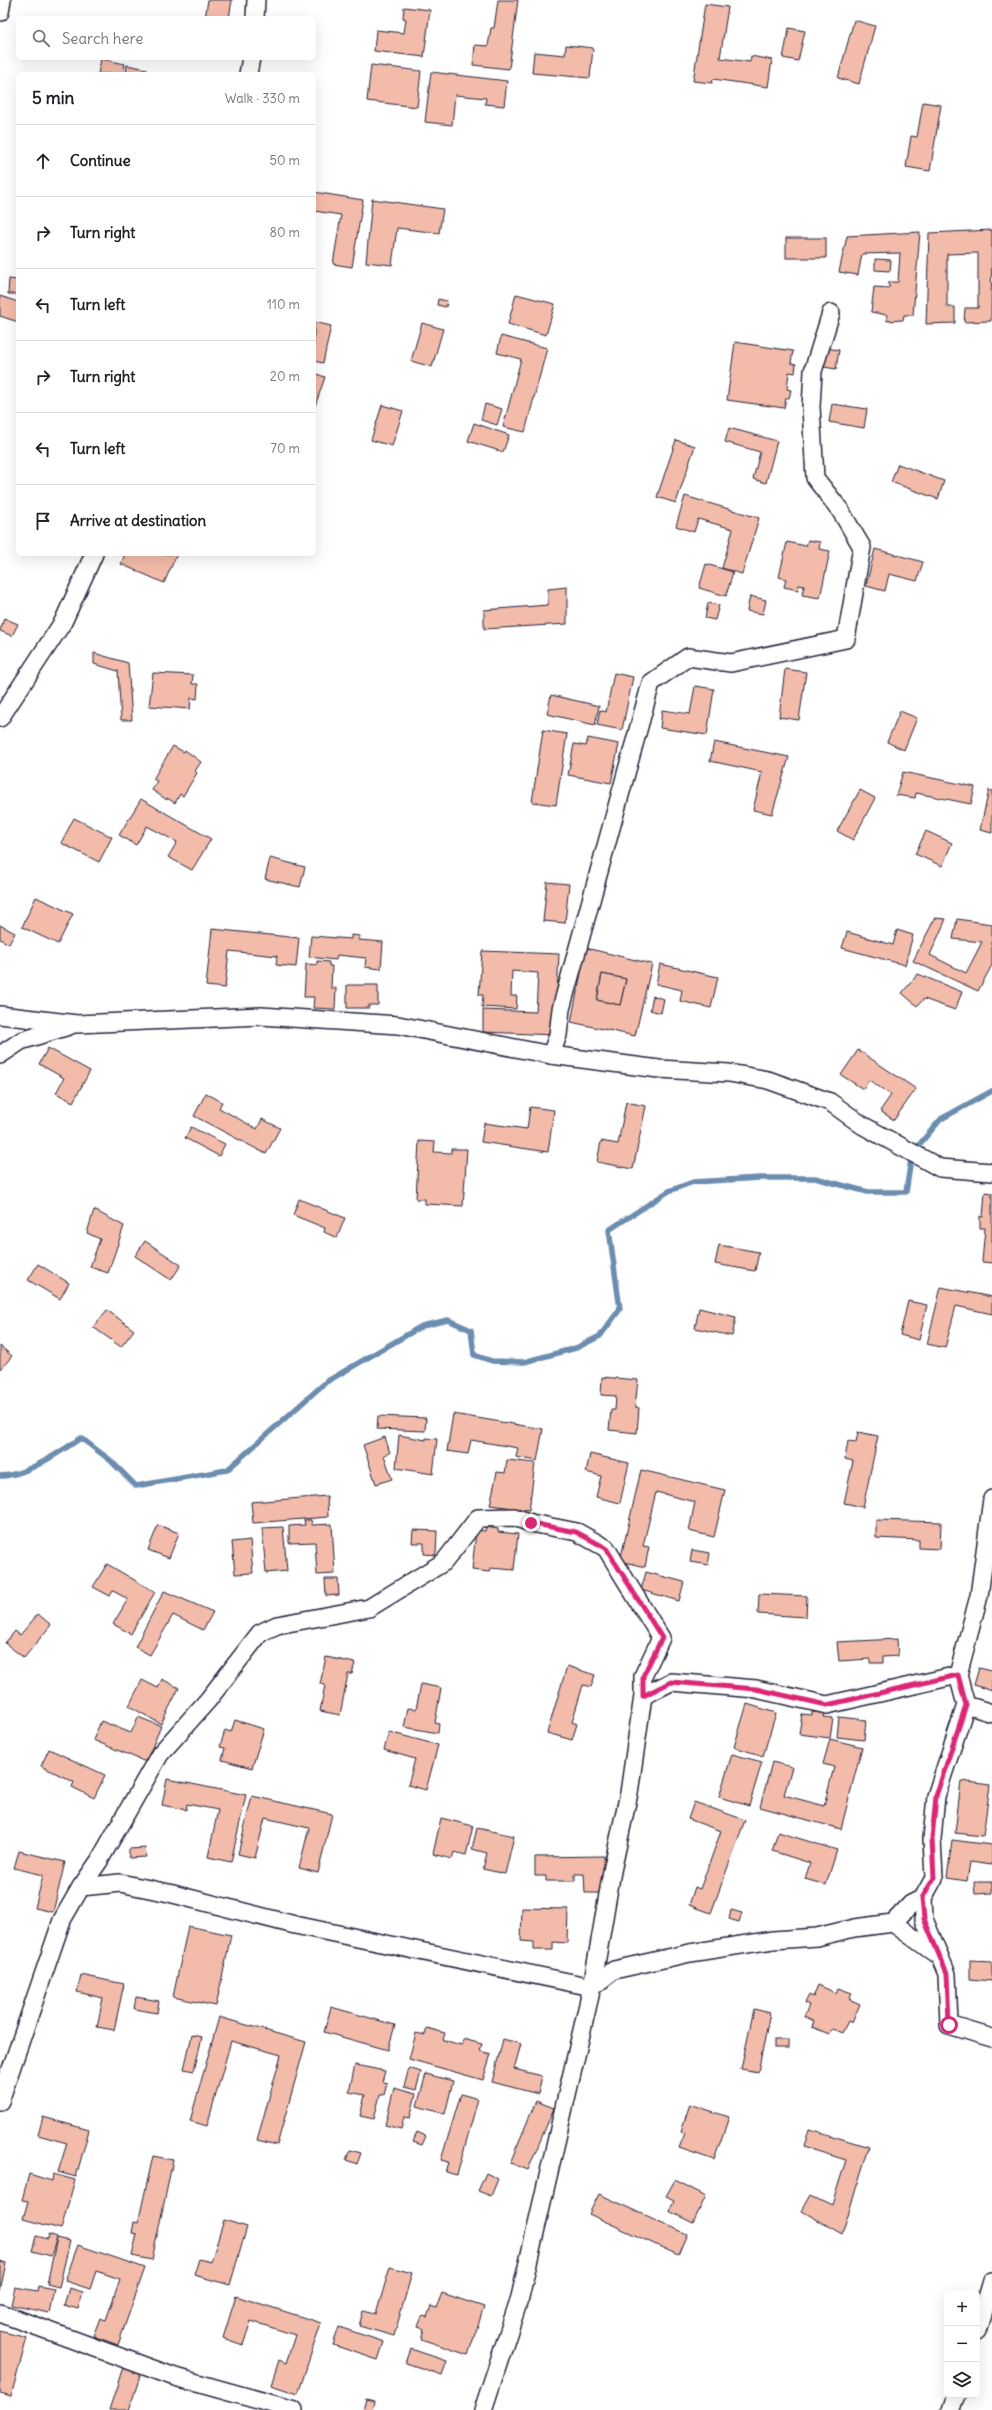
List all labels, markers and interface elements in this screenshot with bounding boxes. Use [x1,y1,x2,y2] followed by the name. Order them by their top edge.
[16,16,316,60] search box
[30,27,52,49] icon: search
[62,29,143,48] text: Search here
[32,87,74,109] text: 5 min
[225,90,300,107] text: Walk · 330 m
[32,150,54,172] icon: ahead
[70,151,131,170] text: Continue
[269,152,300,169] text: 50 m
[32,222,54,244] icon: right
[70,223,135,242] text: Turn right
[269,224,300,241] text: 80 m
[32,294,54,316] icon: left
[70,295,125,314] text: Turn left
[267,296,300,313] text: 110 m
[32,366,54,388] icon: right
[70,367,135,386] text: Turn right
[270,368,300,385] text: 20 m
[32,438,54,460] icon: left
[70,439,125,458] text: Turn left
[271,440,300,457] text: 70 m
[32,510,54,532] icon: arrive
[70,511,206,530] text: Arrive at destination
[522,1514,540,1532] route end
[940,2016,958,2034] route start
[944,2290,980,2398] map controls
[944,2290,980,2326] button: +
[944,2326,980,2362] button: −
[944,2362,980,2398] button: layers

